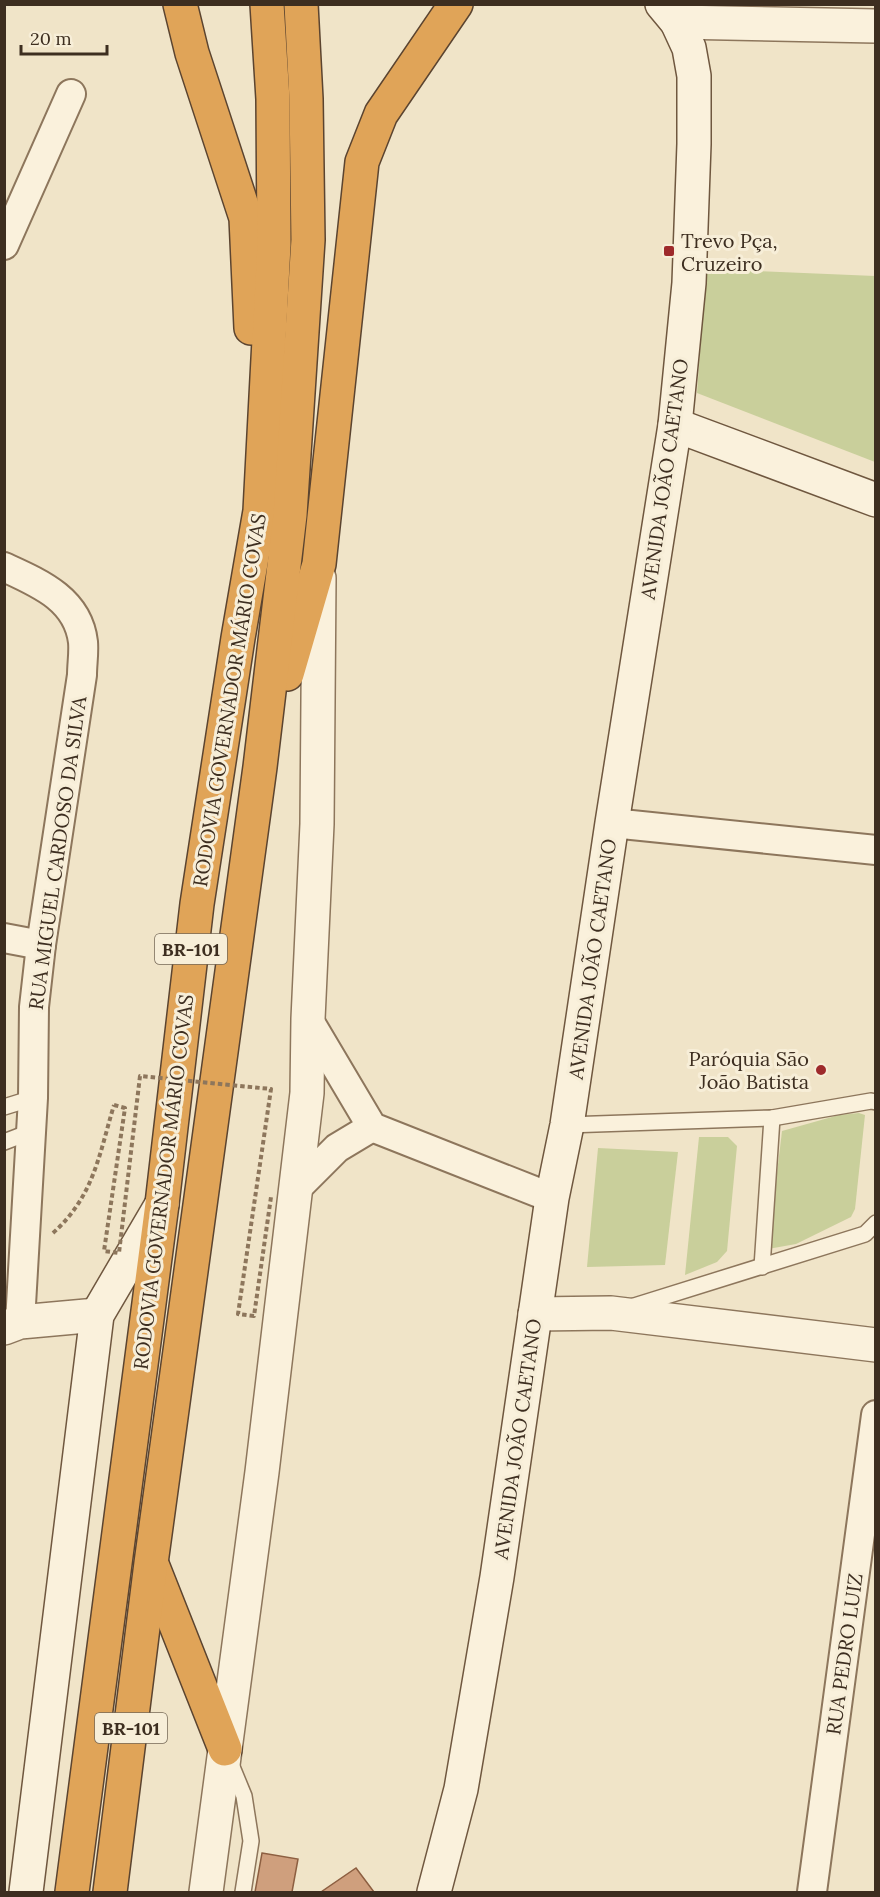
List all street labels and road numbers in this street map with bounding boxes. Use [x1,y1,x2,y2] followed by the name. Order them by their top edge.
[635,357,693,602] street label: AVENIDA JOÃO CAETANO
[187,511,271,889] street label: RODOVIA GOVERNADOR MÁRIO COVAS
[23,694,91,1011] street label: RUA MIGUEL CARDOSO DA SILVA
[563,837,621,1082] street label: AVENIDA JOÃO CAETANO
[155,934,227,964] road number: BR-101
[128,993,198,1371] street label: RODOVIA GOVERNADOR MÁRIO COVAS
[488,1317,546,1562] street label: AVENIDA JOÃO CAETANO
[820,1572,868,1736] street label: RUA PEDRO LUIZ
[95,1713,167,1743] road number: BR-101

